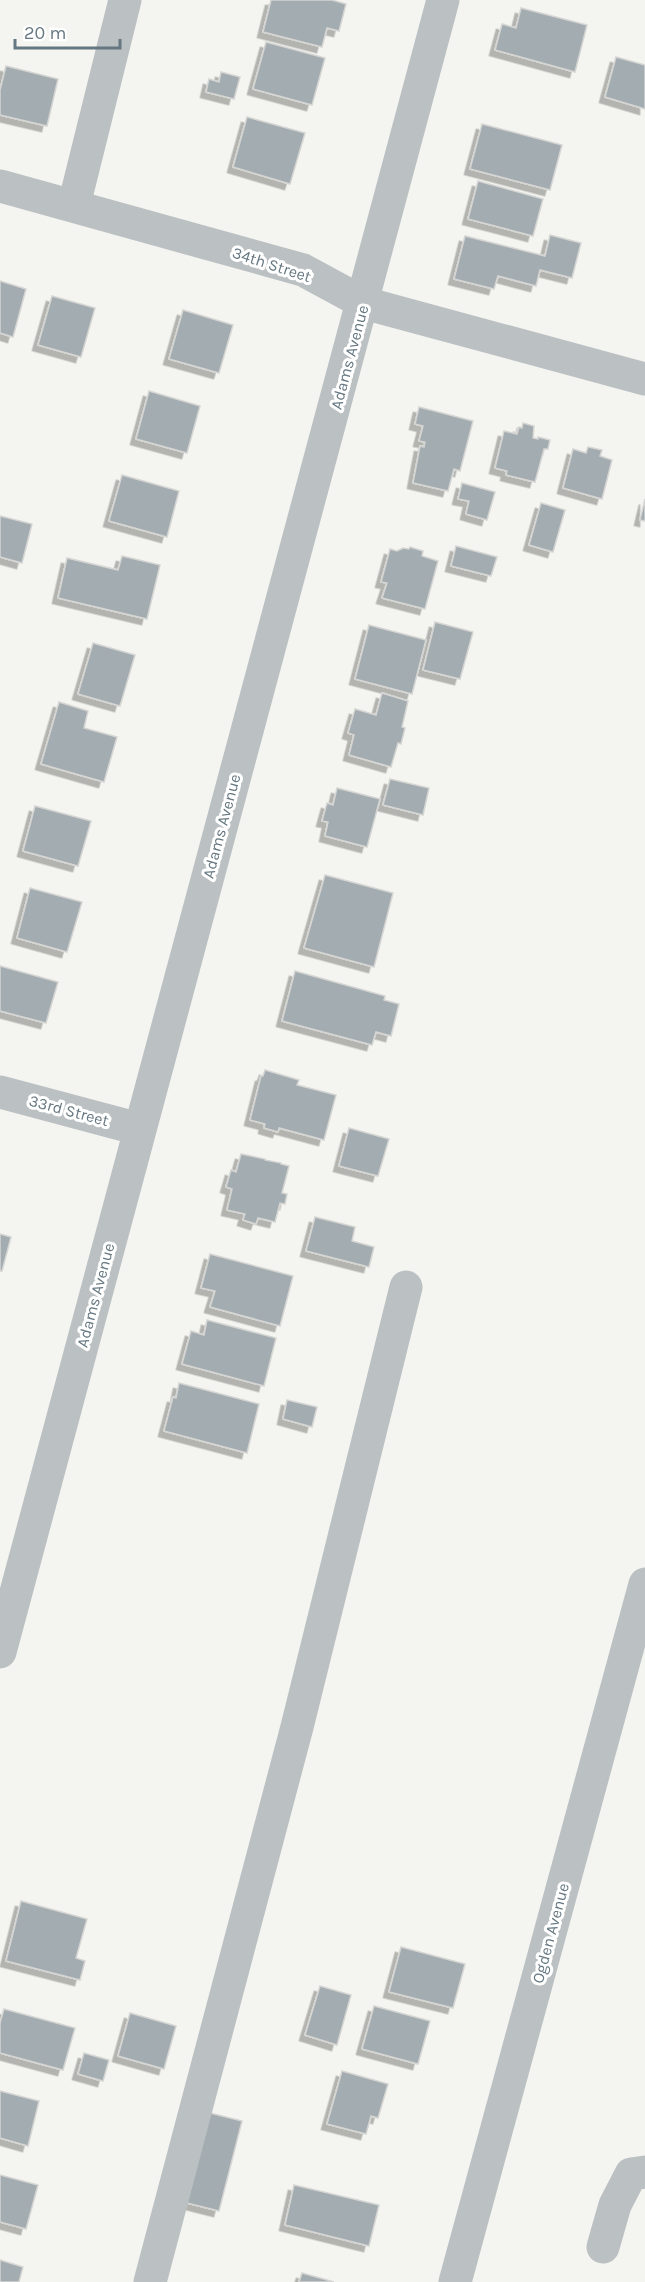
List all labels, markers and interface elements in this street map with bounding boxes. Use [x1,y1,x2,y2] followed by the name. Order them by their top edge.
[15,12,120,50] scale bar
[24,22,66,44] text: 20 m
[230,243,314,286] street label: 34th Street
[326,303,373,411] street label: Adams Avenue
[198,772,245,880] street label: Adams Avenue
[27,1091,111,1130] street label: 33rd Street
[72,1241,119,1349] street label: Adams Avenue
[528,1881,573,1985] street label: Ogden Avenue

